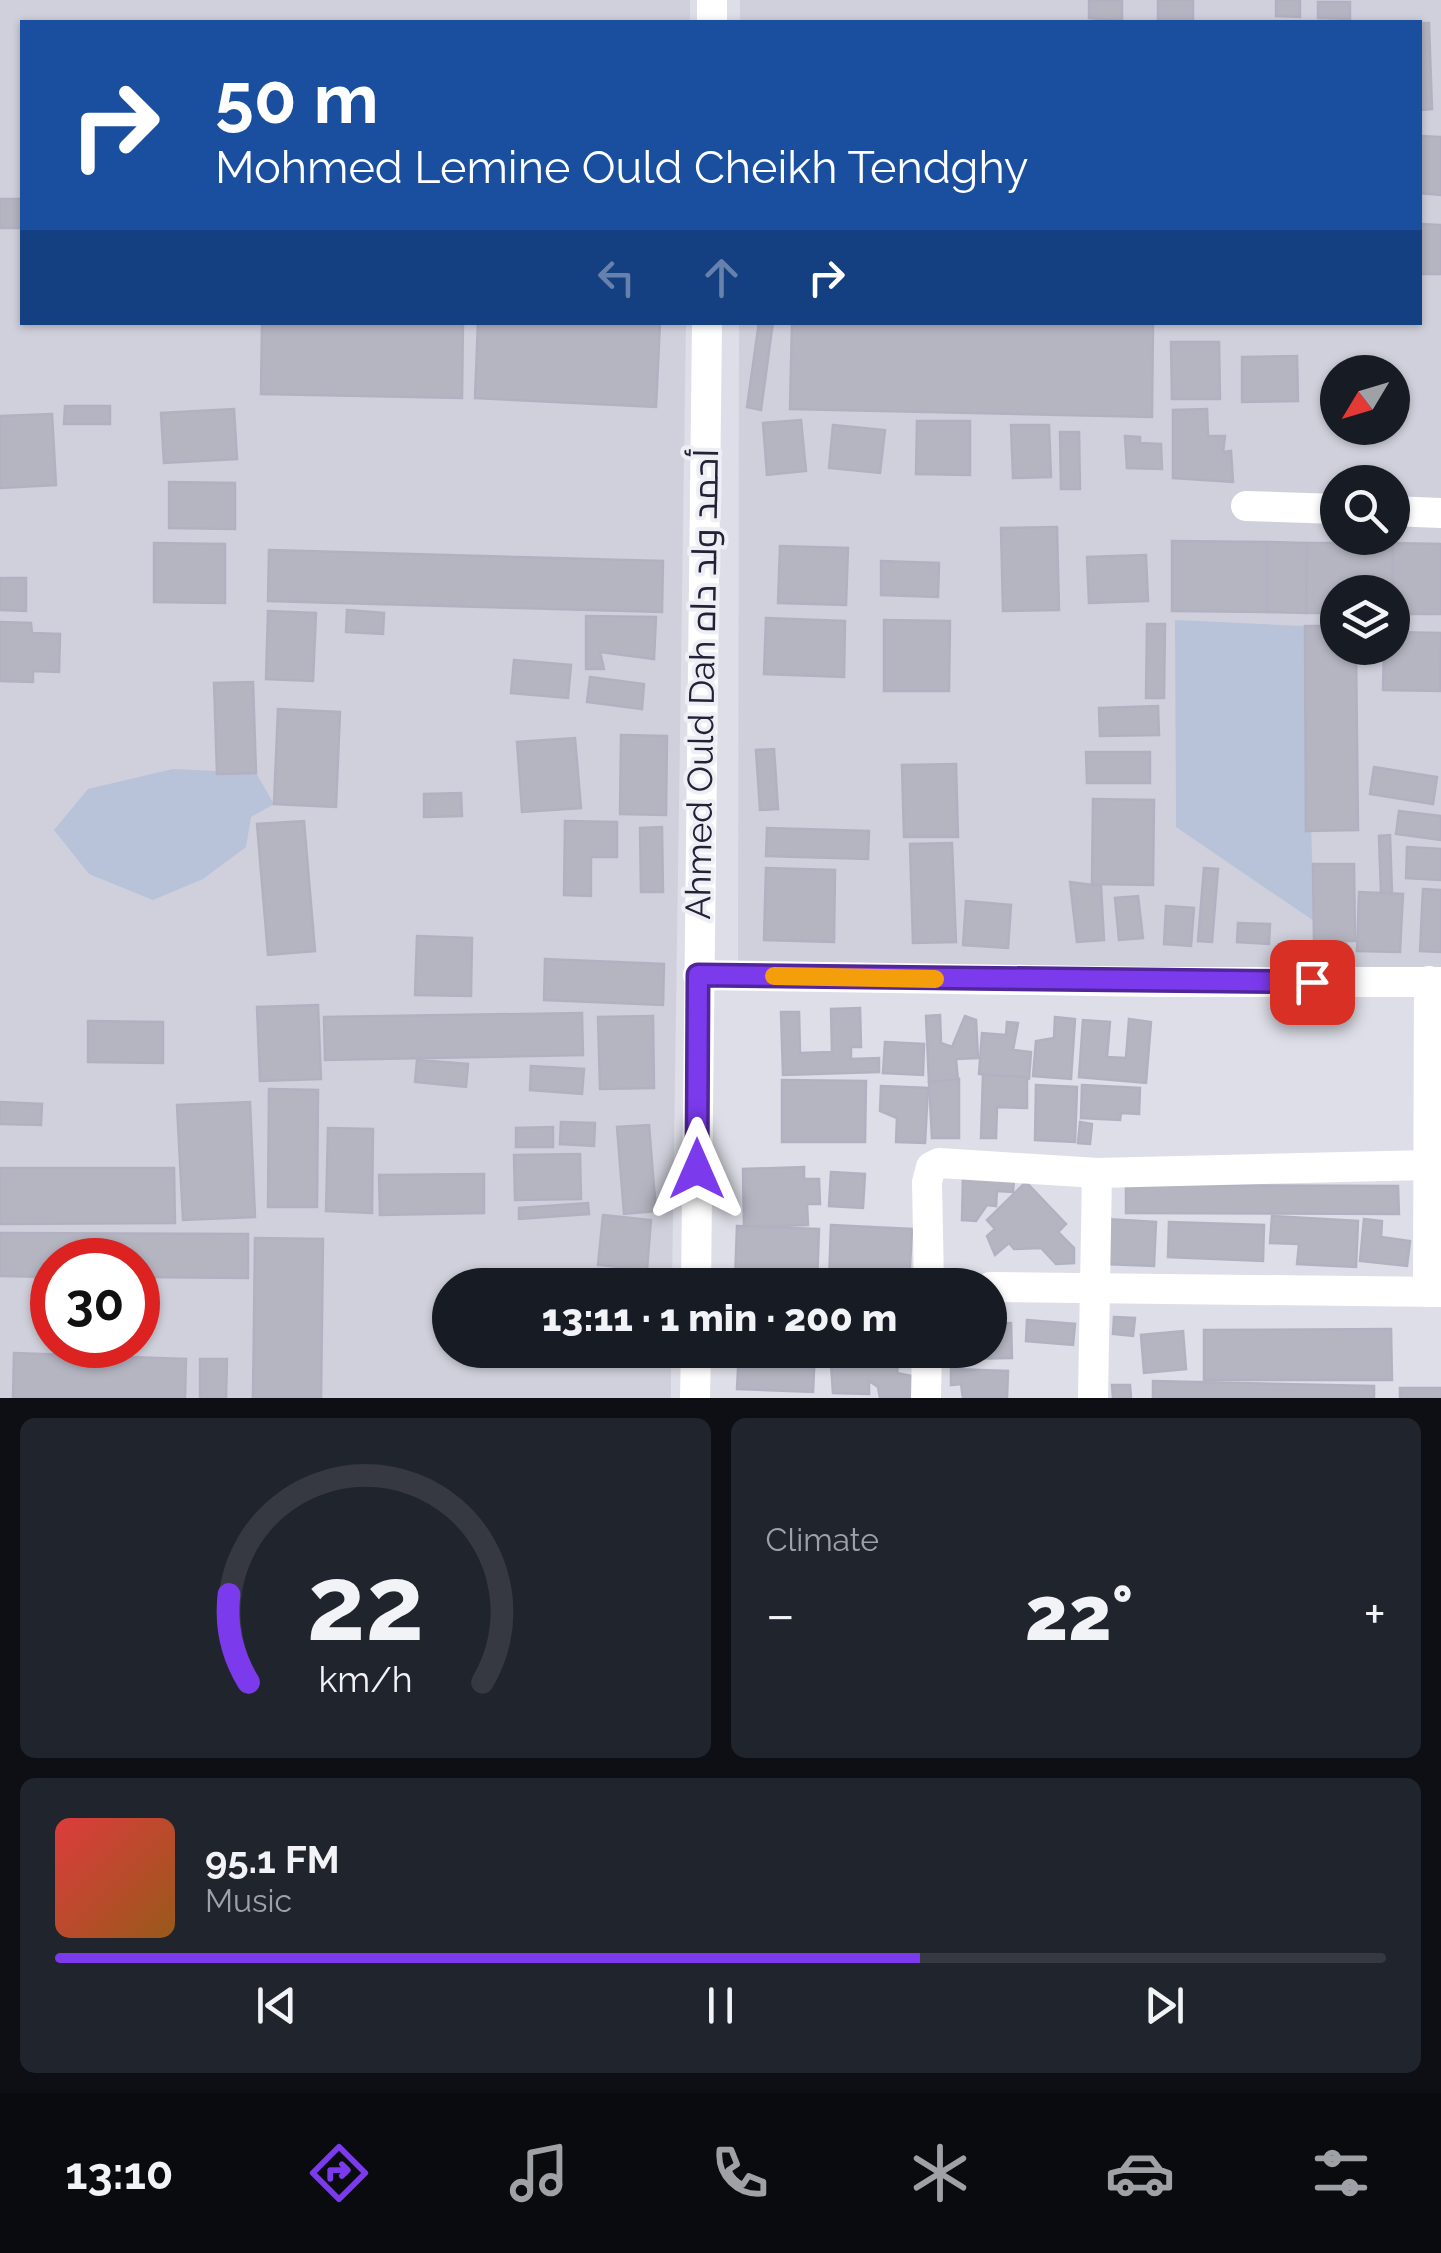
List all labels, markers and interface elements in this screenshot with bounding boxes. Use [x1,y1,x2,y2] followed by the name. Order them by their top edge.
[215,57,379,139] text: 50 m
[50,60,180,190] icon: right
[215,141,1029,194] text: Mohmed Lemine Ould Cheikh Tendghy
[589,250,644,305] icon: left
[694,250,749,305] icon: ahead
[799,250,854,305] icon: right
[1320,355,1410,445] north arrow
[1320,355,1410,665] map controls
[676,448,726,920] street label: Ahmed Ould Dah أحمد ولد داه
[1320,465,1410,555] button: search
[1320,575,1410,665] button: layers
[1270,940,1355,1025] pin
[1285,955,1340,1010] icon: arrive
[645,1117,749,1221] position arrow
[30,1238,160,1368] speed limit sign: 30
[542,1295,897,1340] text: 13:11 · 1 min · 200 m
[766,1521,879,1558] text: Climate
[307,1542,424,1664] text: 22
[1025,1569,1134,1658] text: 22°
[766,1582,795,1647] text: −
[1363,1582,1386,1647] text: +
[318,1658,412,1700] text: km/h
[205,1837,340,1882] text: 95.1 FM
[205,1882,292,1919] text: Music
[249,1978,304,2033] icon: previous
[693,1978,748,2033] icon: pause
[1137,1978,1192,2033] icon: next
[304,2138,374,2208] icon: directions
[504,2138,574,2208] icon: music
[705,2138,775,2208] icon: phone
[905,2138,975,2208] icon: climate
[1105,2138,1175,2208] icon: car
[1306,2138,1376,2208] icon: filters
[65,2147,174,2200] text: 13:10

